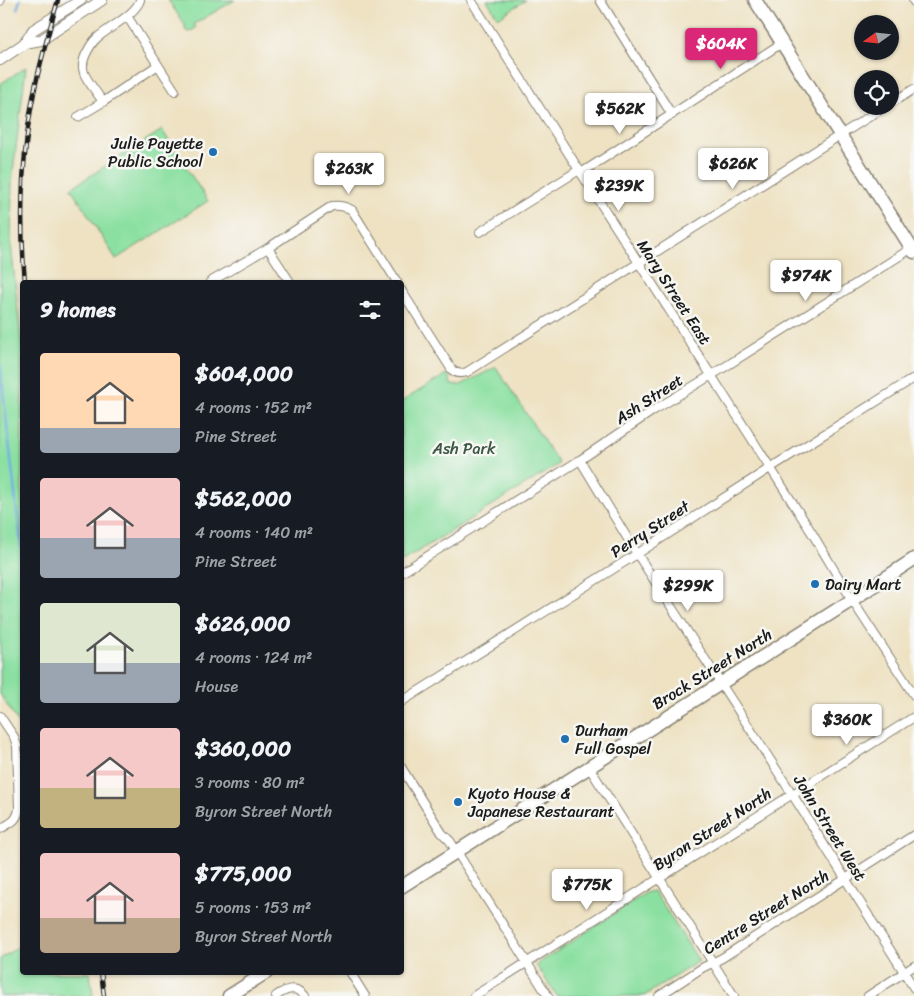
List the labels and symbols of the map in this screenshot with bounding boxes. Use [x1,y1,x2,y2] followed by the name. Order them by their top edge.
[854,15,899,60] north arrow
[686,28,756,70] pin: $604K
[585,92,655,135] pin: $562K
[108,129,203,176] place label: Julie Payette Public School
[207,146,219,158] marker: Julie Payette Public School
[698,148,768,190] pin: $626K
[314,152,384,195] pin: $263K
[584,170,654,212] pin: $239K
[629,233,719,351] street label: Mary Street East
[771,260,841,302] pin: $974K
[608,366,689,433] street label: Ash Street
[431,434,496,463] park label: Ash Park
[604,492,696,566] street label: Perry Street
[653,570,723,612] pin: $299K
[825,570,901,599] place label: Dairy Mart
[809,578,821,590] marker: Dairy Mart
[646,620,778,718] street label: Brock Street North
[812,704,882,746] pin: $360K
[575,716,651,763] place label: Durham Full Gospel
[559,733,571,745] marker: Durham Full Gospel
[785,768,874,887] street label: John Street West
[467,779,614,826] place label: Kyoto House & Japanese Restaurant
[647,779,777,879] street label: Byron Street North
[452,796,464,808] marker: Kyoto House & Japanese Restaurant
[697,862,835,962] street label: Centre Street North
[552,868,622,911] pin: $775K

